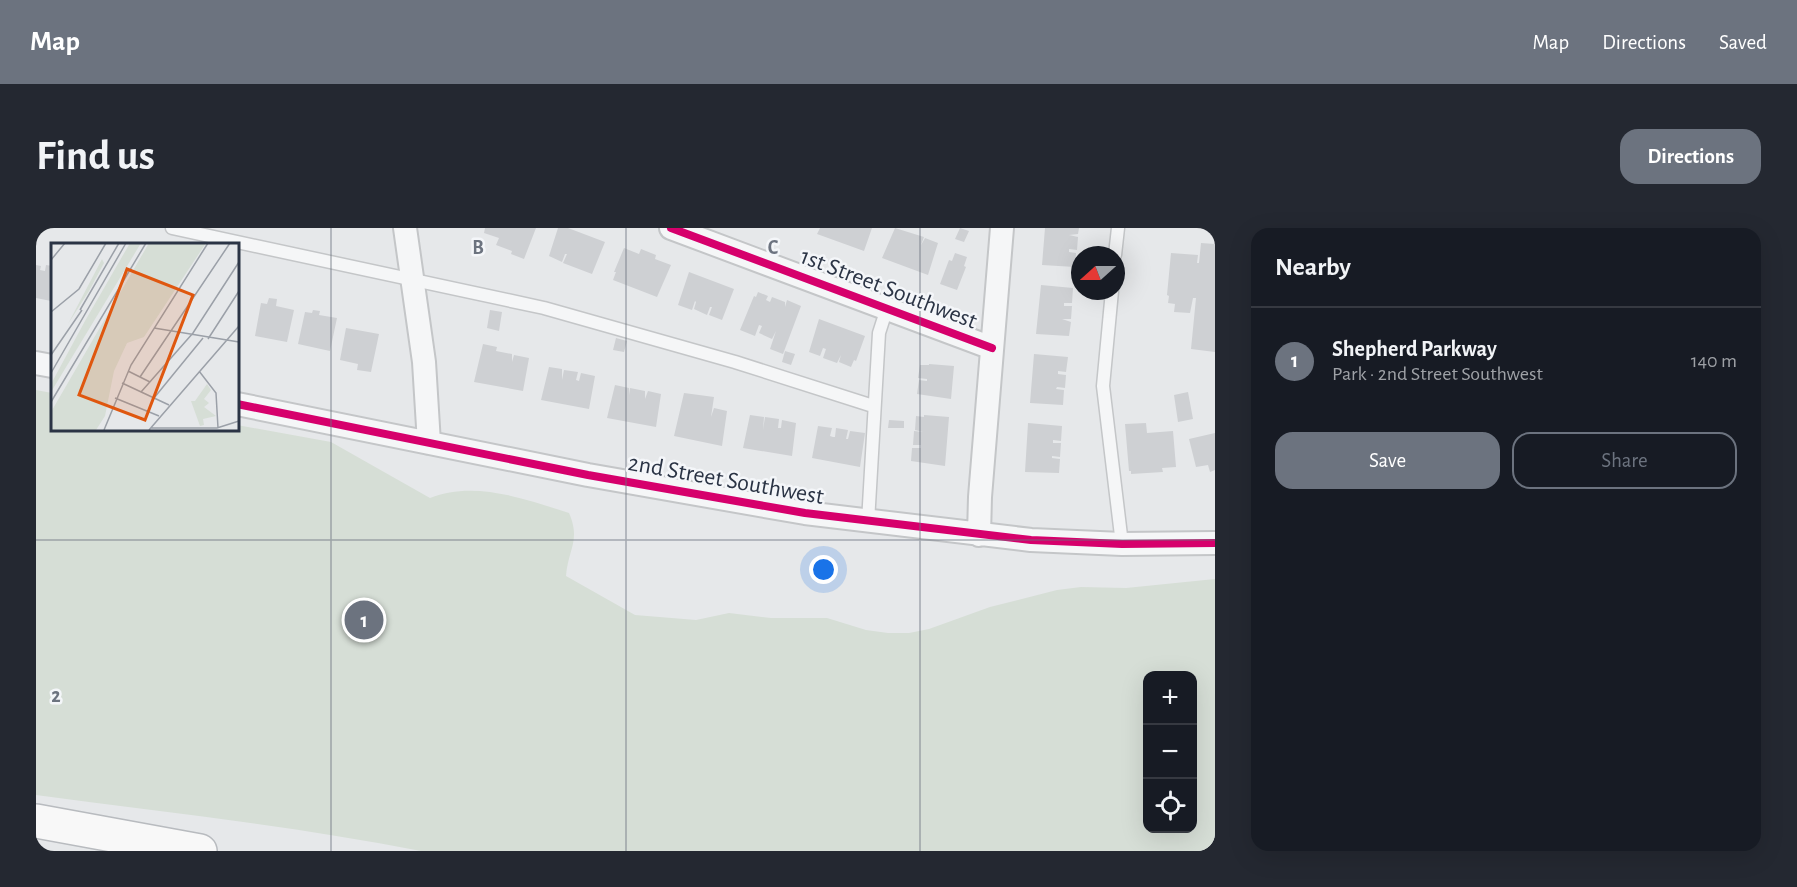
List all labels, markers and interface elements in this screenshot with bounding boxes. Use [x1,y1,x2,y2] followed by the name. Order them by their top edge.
[30,28,80,56] text: Map
[1533,32,1569,53] text: Map
[1602,32,1686,53] text: Directions
[1719,32,1767,53] text: Saved
[1620,129,1761,184] button: Directions
[36,135,155,177] text: Find us
[472,238,484,258] text: B
[768,238,779,258] text: C
[51,243,238,430] inset map
[797,244,981,334] street label: 1st Street Southwest
[1071,246,1125,300] north arrow
[1275,254,1351,280] text: Nearby
[1332,338,1497,360] text: Shepherd Parkway
[1291,351,1298,371] text: 1
[1691,351,1737,371] text: 140 m
[1332,364,1543,384] text: Park · 2nd Street Southwest
[1275,432,1500,489] button: Save
[1512,432,1737,489] button: Share
[626,451,826,509] street label: 2nd Street Southwest
[809,555,838,584] your location
[344,598,384,642] pin: 1
[1143,671,1197,833] map controls
[1143,671,1197,725] button: +
[51,686,61,706] text: 2
[1143,725,1197,779] button: −
[1143,779,1197,833] button: locate

